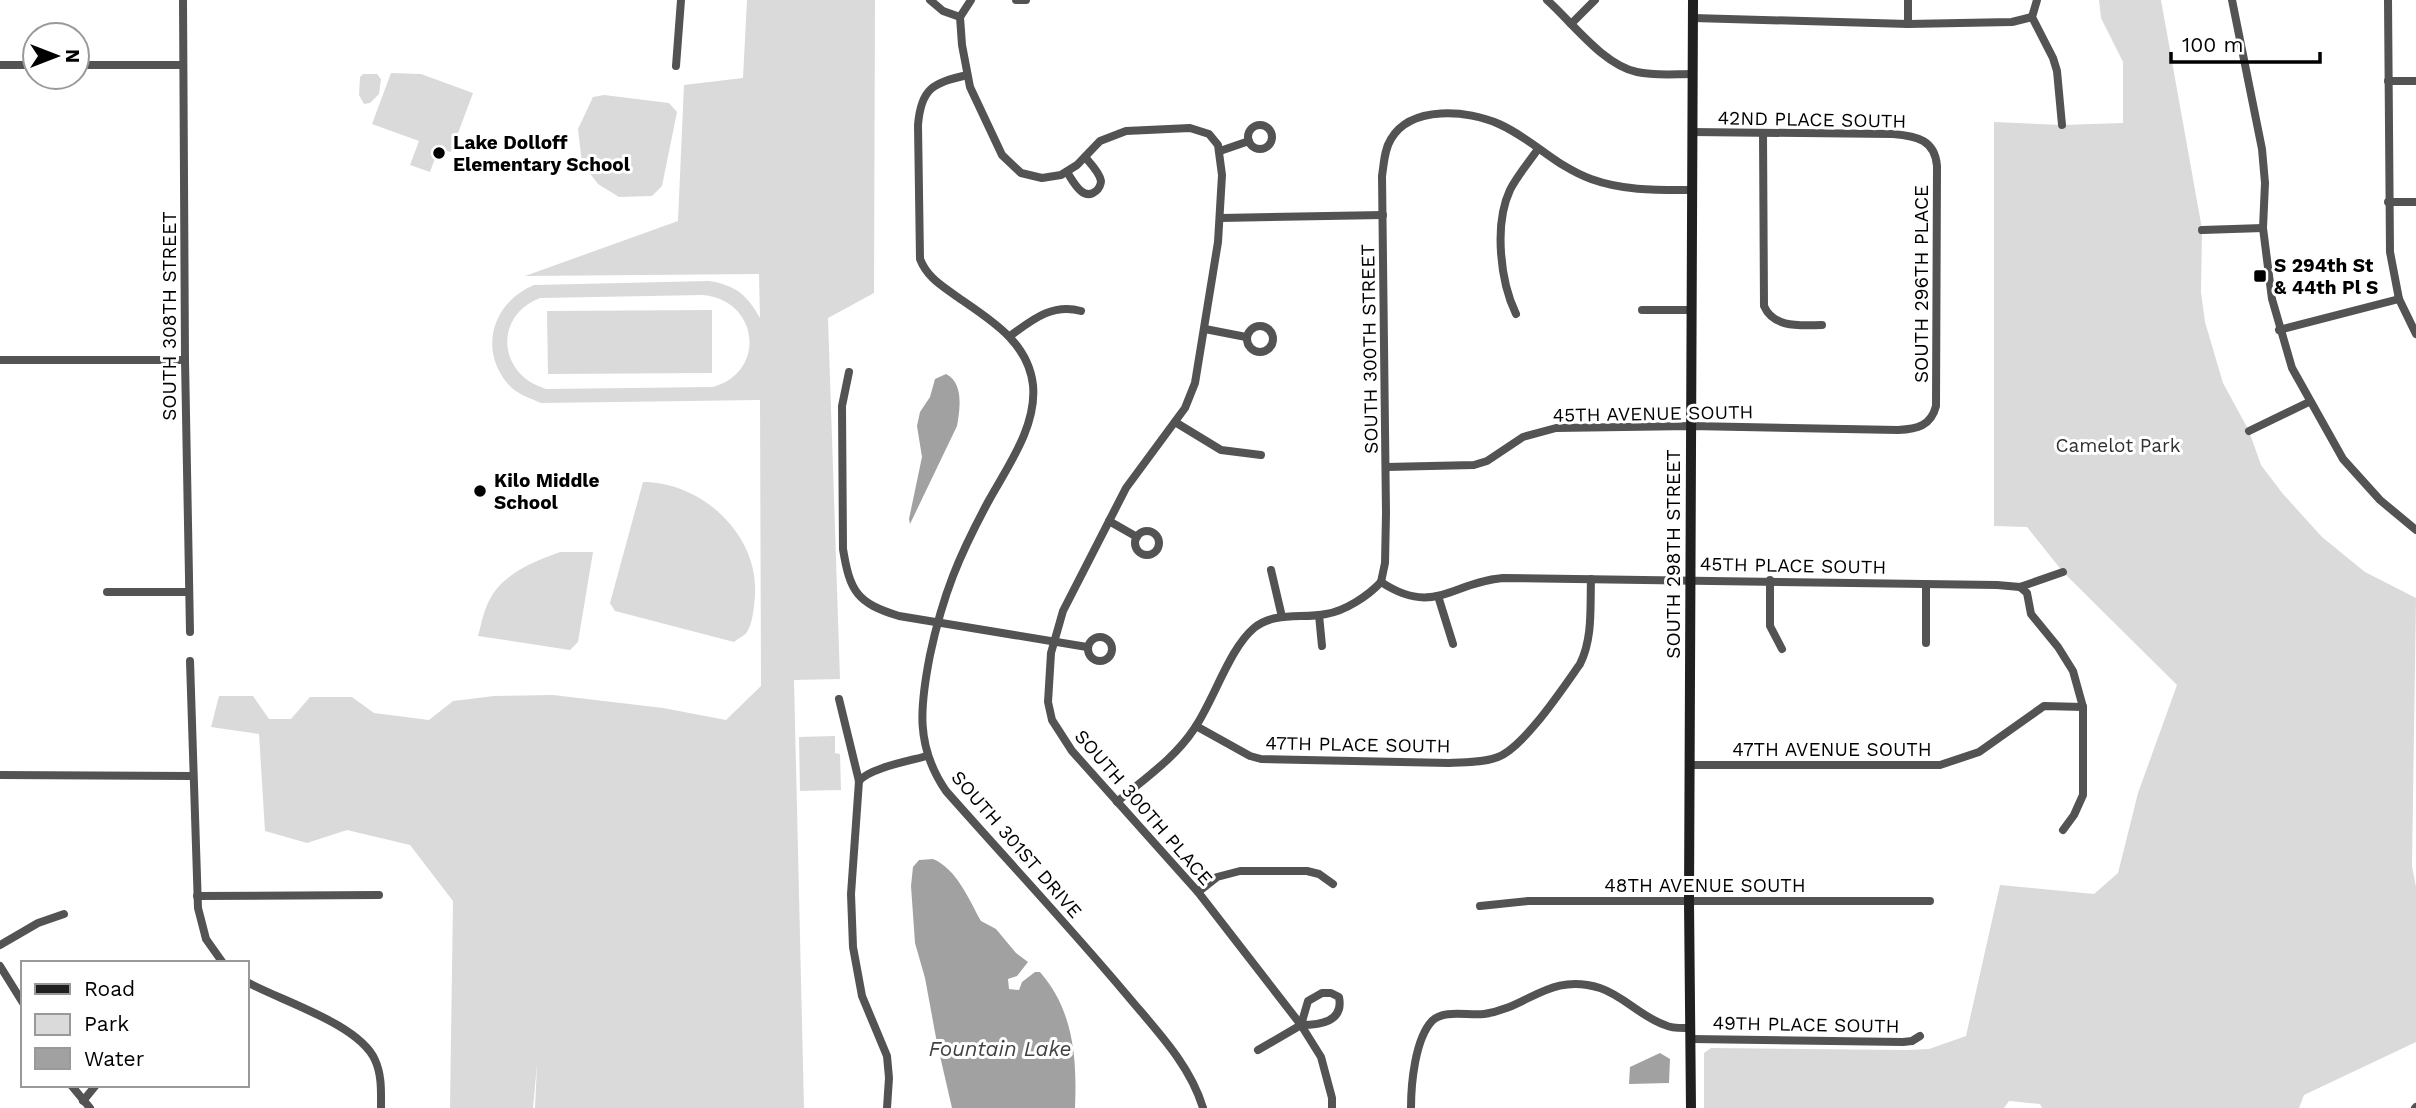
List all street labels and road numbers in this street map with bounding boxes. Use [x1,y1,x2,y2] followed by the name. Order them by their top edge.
[1717,106,1907,133] street label: 42ND PLACE SOUTH
[1910,185,1933,383] street label: SOUTH 296TH PLACE
[158,211,181,421] street label: SOUTH 308TH STREET
[1356,244,1383,454] street label: SOUTH 300TH STREET
[1552,400,1754,427] street label: 45TH AVENUE SOUTH
[1662,449,1685,659] street label: SOUTH 298TH STREET
[1700,552,1886,579] street label: 45TH PLACE SOUTH
[1070,725,1217,890] street label: SOUTH 300TH PLACE
[1265,731,1451,758] street label: 47TH PLACE SOUTH
[1732,738,1932,761] street label: 47TH AVENUE SOUTH
[946,766,1087,923] street label: SOUTH 301ST DRIVE
[1604,874,1806,897] street label: 48TH AVENUE SOUTH
[1712,1011,1900,1038] street label: 49TH PLACE SOUTH

